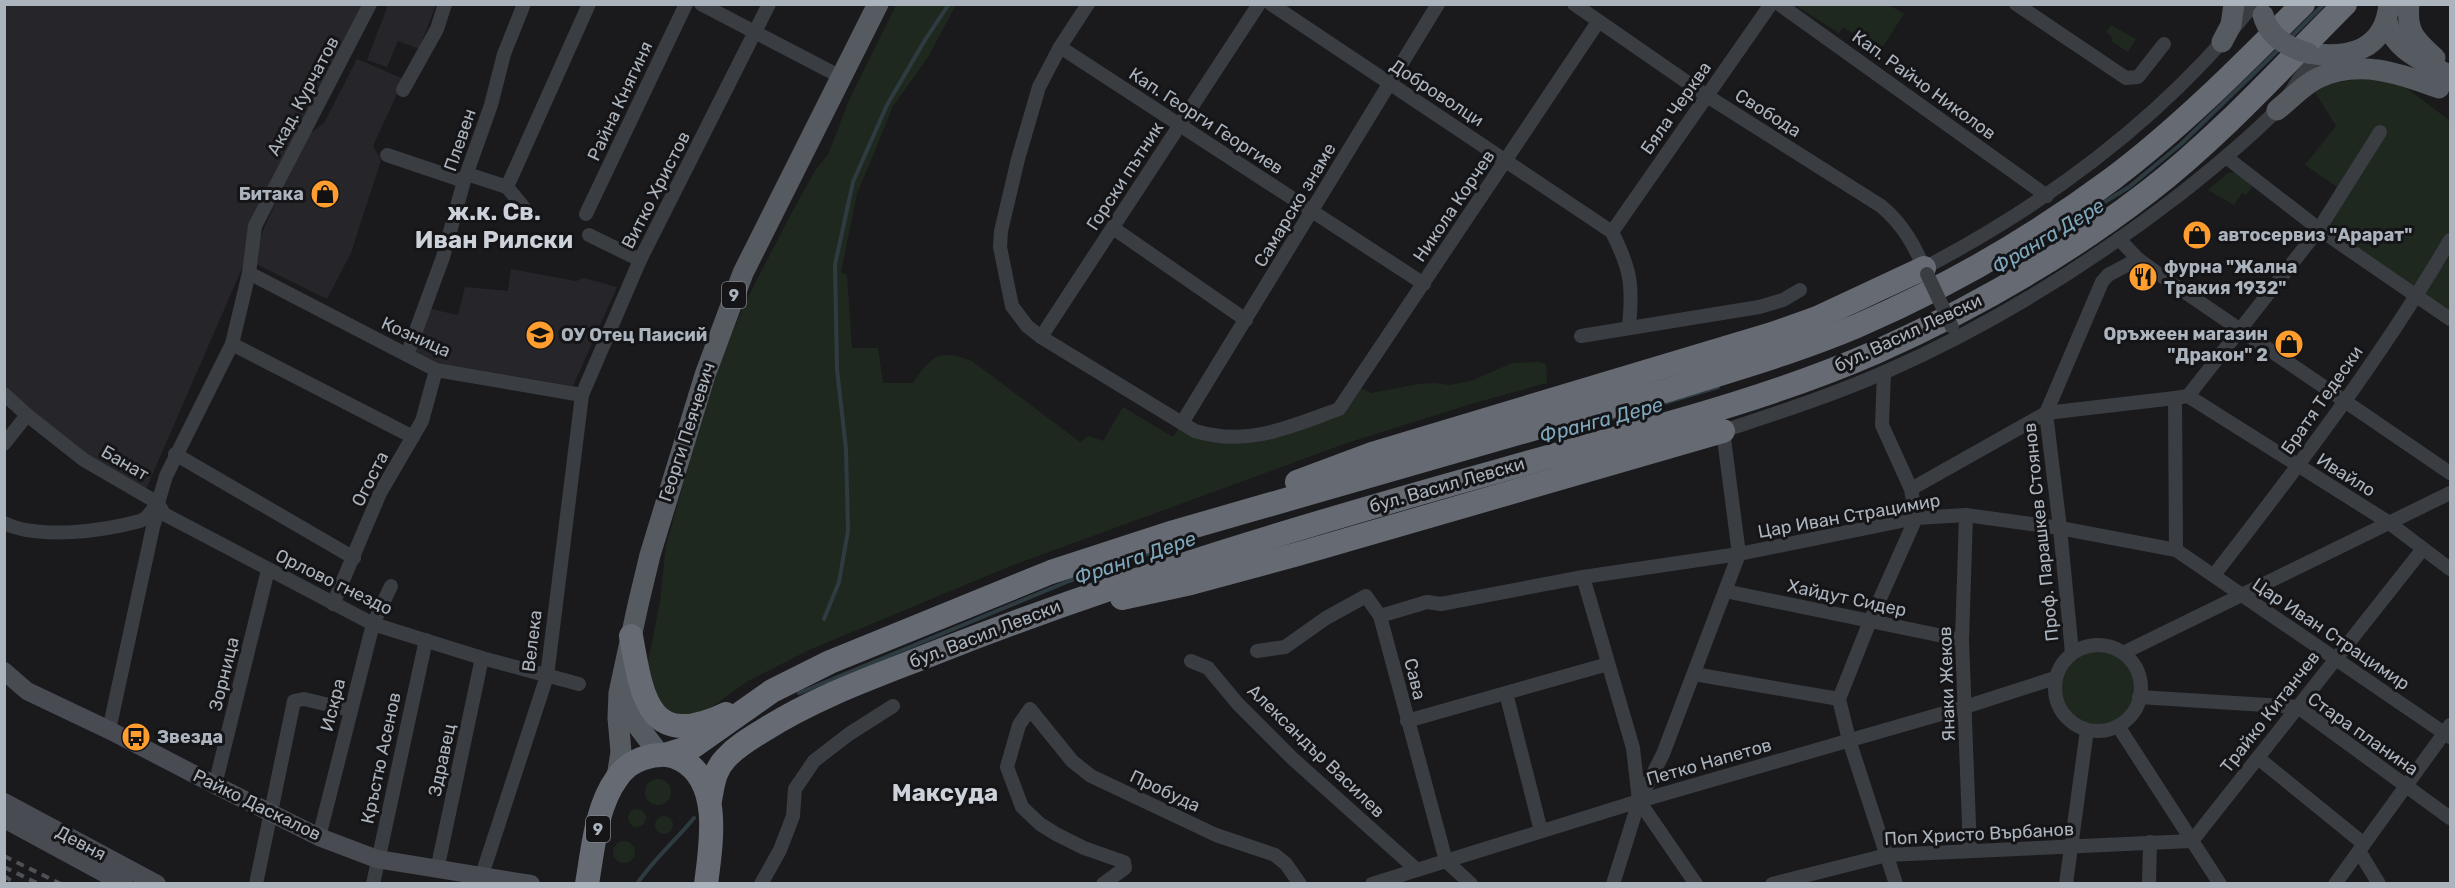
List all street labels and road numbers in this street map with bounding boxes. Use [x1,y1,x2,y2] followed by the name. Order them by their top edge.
[1848,25,2000,145] street label: Кап. Райчо Николов
[262,33,344,159] street label: Акад. Курчатов
[583,38,657,164] street label: Райна Княгиня
[1386,55,1488,131] street label: Доброволци
[1636,57,1716,159] street label: Бяла Черква
[1125,63,1287,179] street label: Кап. Георги Георгиев
[1731,84,1805,142] street label: Свобода
[439,106,481,174] street label: Плевен
[1082,117,1168,234] street label: Горски пътник
[617,128,695,252] street label: Витко Христов
[1249,139,1341,271] street label: Самарско знаме
[1409,146,1499,266] street label: Никола Корчев
[722,282,746,308] road number: 9
[1831,289,1985,377] street label: бул. Васил Левски
[378,312,454,362] street label: Козница
[2276,341,2368,459] street label: Братя Тедески
[654,360,720,504] street label: Георги Пеячевич
[2019,422,2063,642] street label: Проф. Парашкев Стоянов
[97,441,153,485] street label: Банат
[347,448,393,510] street label: Огоста
[2313,448,2379,502] street label: Ивайло
[1367,452,1527,518] street label: бул. Васил Левски
[1756,489,1942,543] street label: Цар Иван Страцимир
[272,544,396,620] street label: Орлово гнездо
[2248,573,2414,695] street label: Цар Иван Страцимир
[1785,575,1909,621] street label: Хайдут Сидер
[906,595,1064,673] street label: бул. Васил Левски
[517,609,547,673] street label: Велека
[1934,626,1960,742] street label: Янаки Жеков
[204,635,244,713] street label: Зорница
[2216,647,2324,777] street label: Трайко Китанчев
[1399,656,1431,702] street label: Сава
[316,676,350,734] street label: Искра
[1243,680,1389,822] street label: Александър Василев
[2303,688,2423,780] street label: Стара планина
[356,690,406,826] street label: Кръстю Асенов
[424,722,460,798] street label: Здравец
[1644,734,1774,790] street label: Петко Напетов
[189,765,325,845] street label: Райко Даскалов
[1126,765,1204,817] street label: Прoбудa
[586,816,610,842] road number: 9
[1884,818,2074,850] street label: Поп Христо Върбанов
[52,821,110,865] street label: Девня

